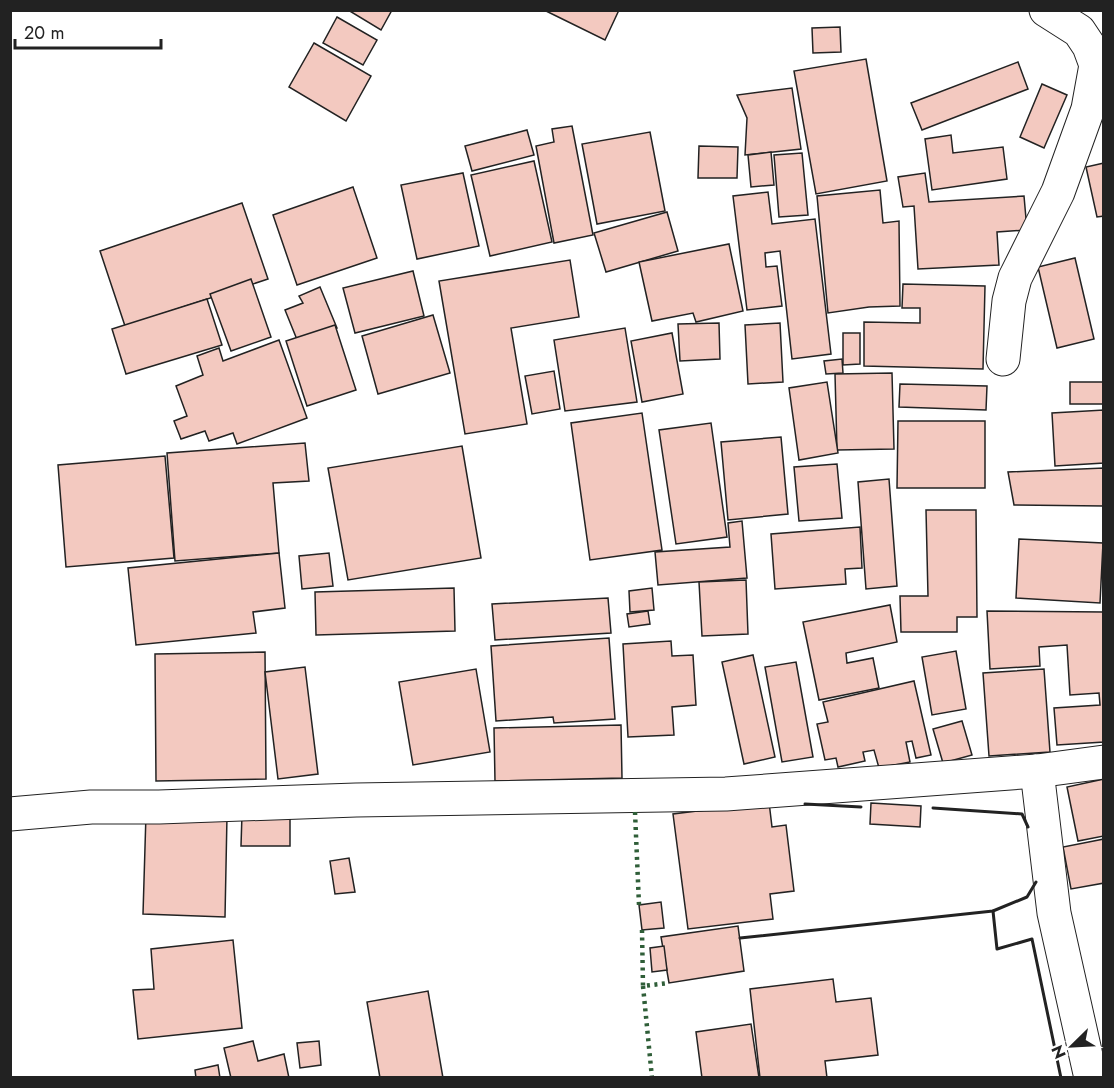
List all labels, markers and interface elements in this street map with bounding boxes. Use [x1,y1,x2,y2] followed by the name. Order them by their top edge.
[15,12,160,50] scale bar
[24,20,64,46] text: 20 m
[1042,1016,1102,1076] north arrow
[1046,1041,1072,1062] text: N

